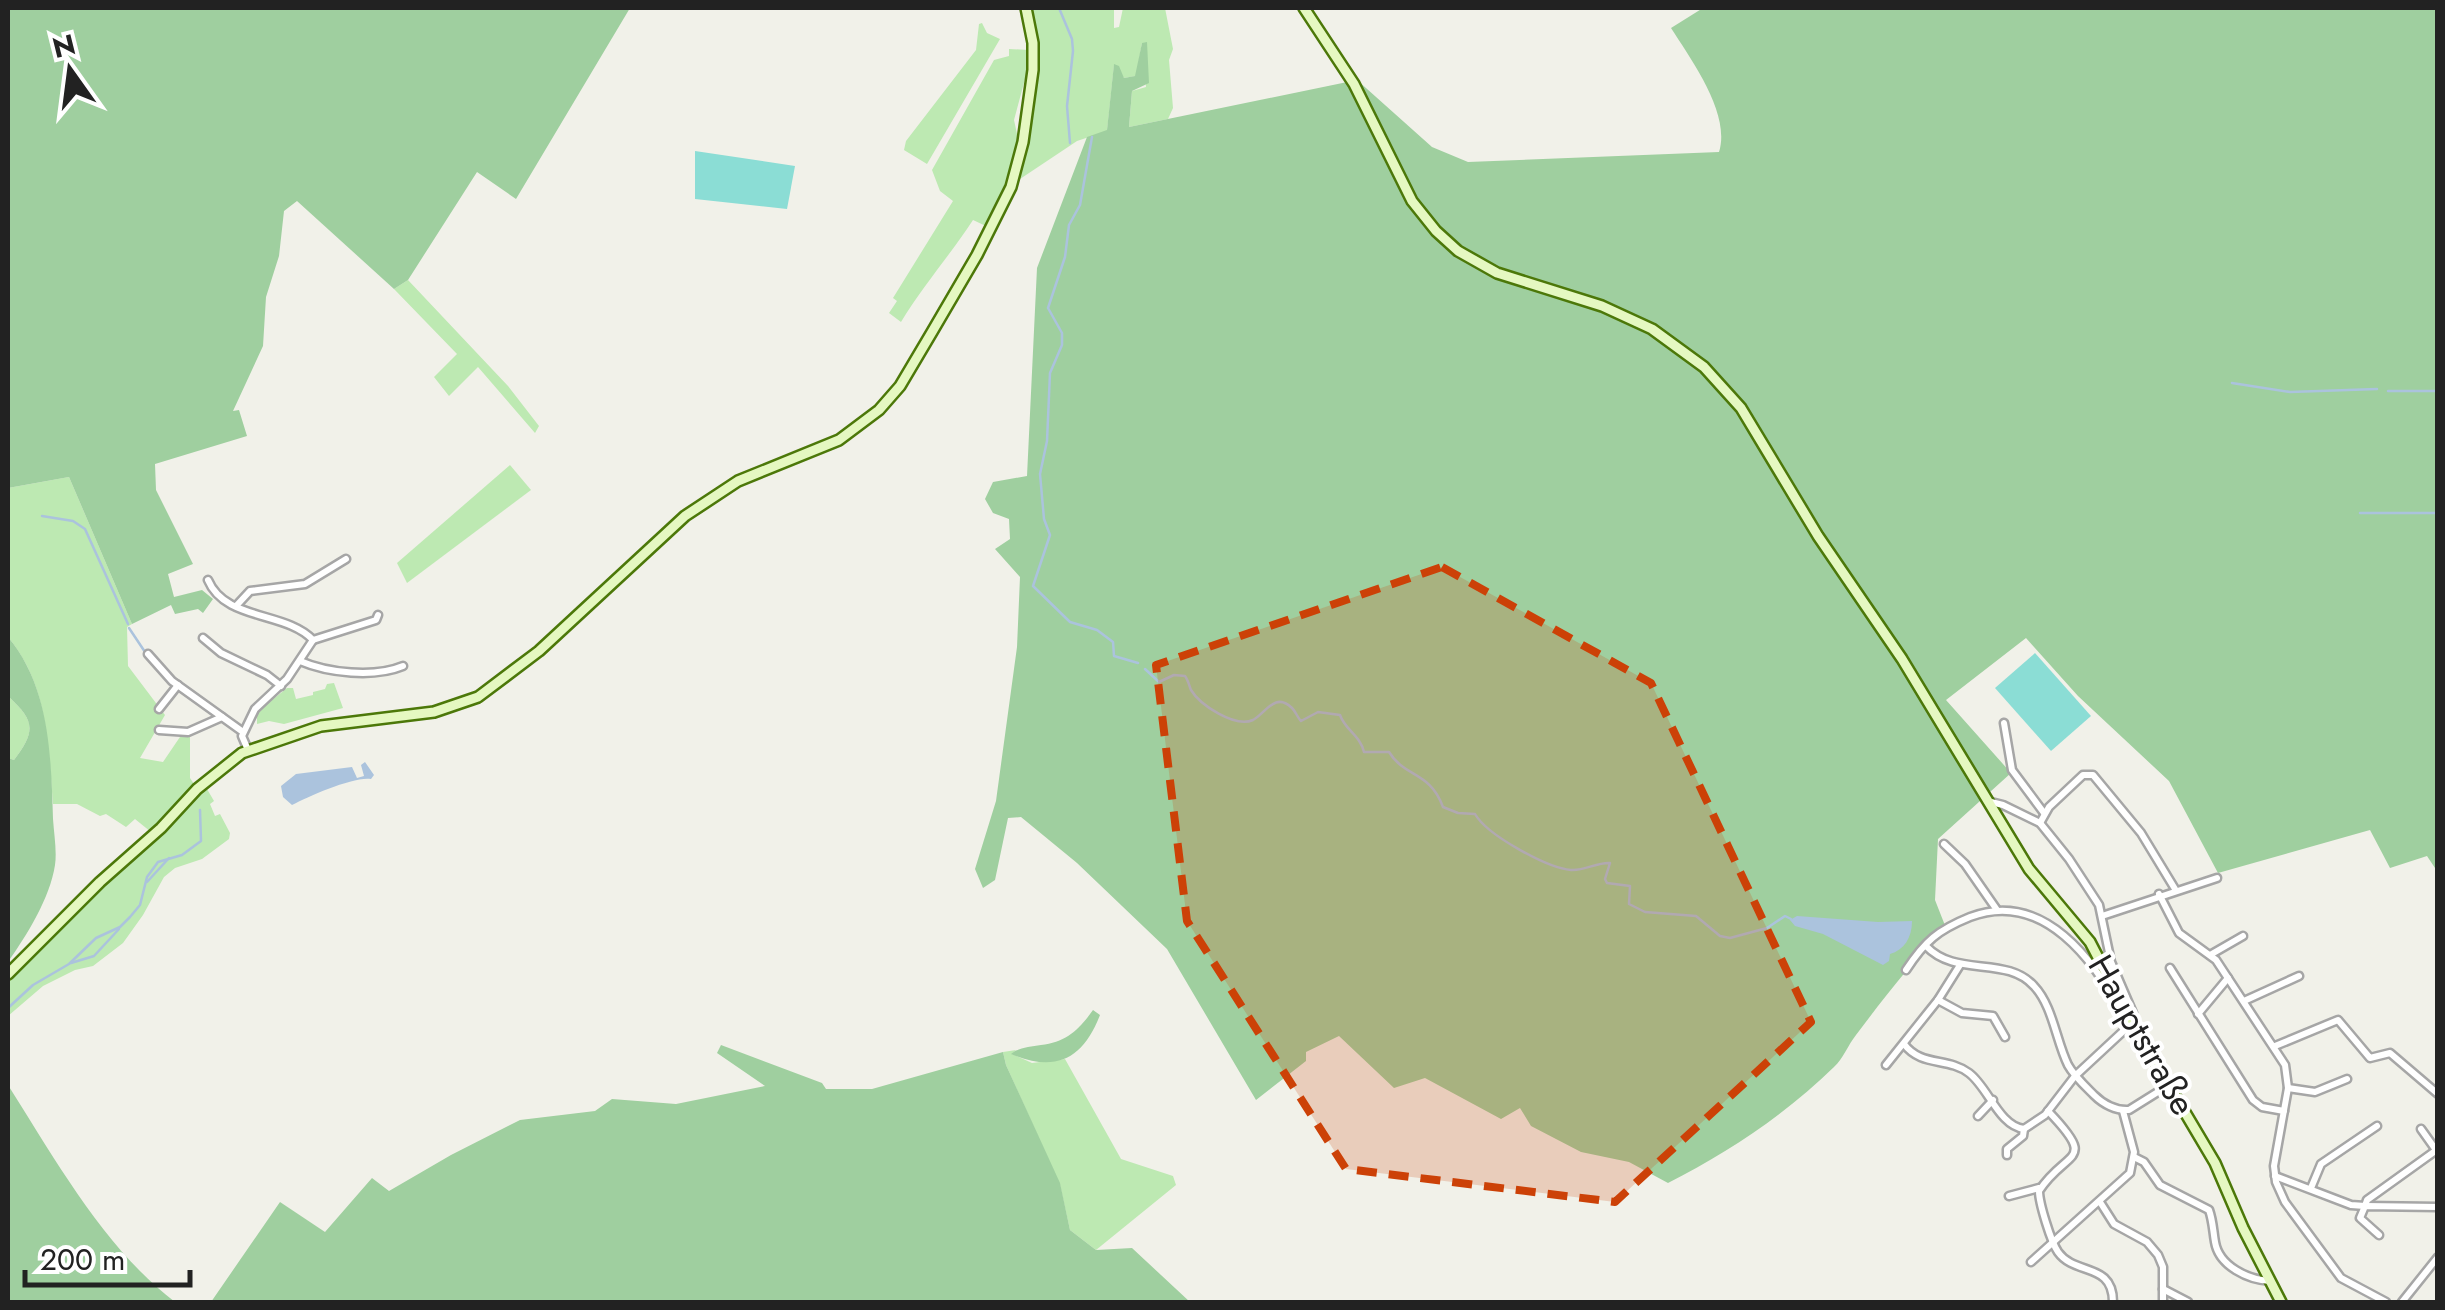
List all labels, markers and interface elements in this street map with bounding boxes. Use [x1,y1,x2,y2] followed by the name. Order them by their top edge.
[20,20,120,120] north arrow
[48,24,80,69] text: N
[2076,946,2208,1124] street label: Hauptstraße
[25,1225,190,1287] scale bar
[40,1238,125,1281] text: 200 m

